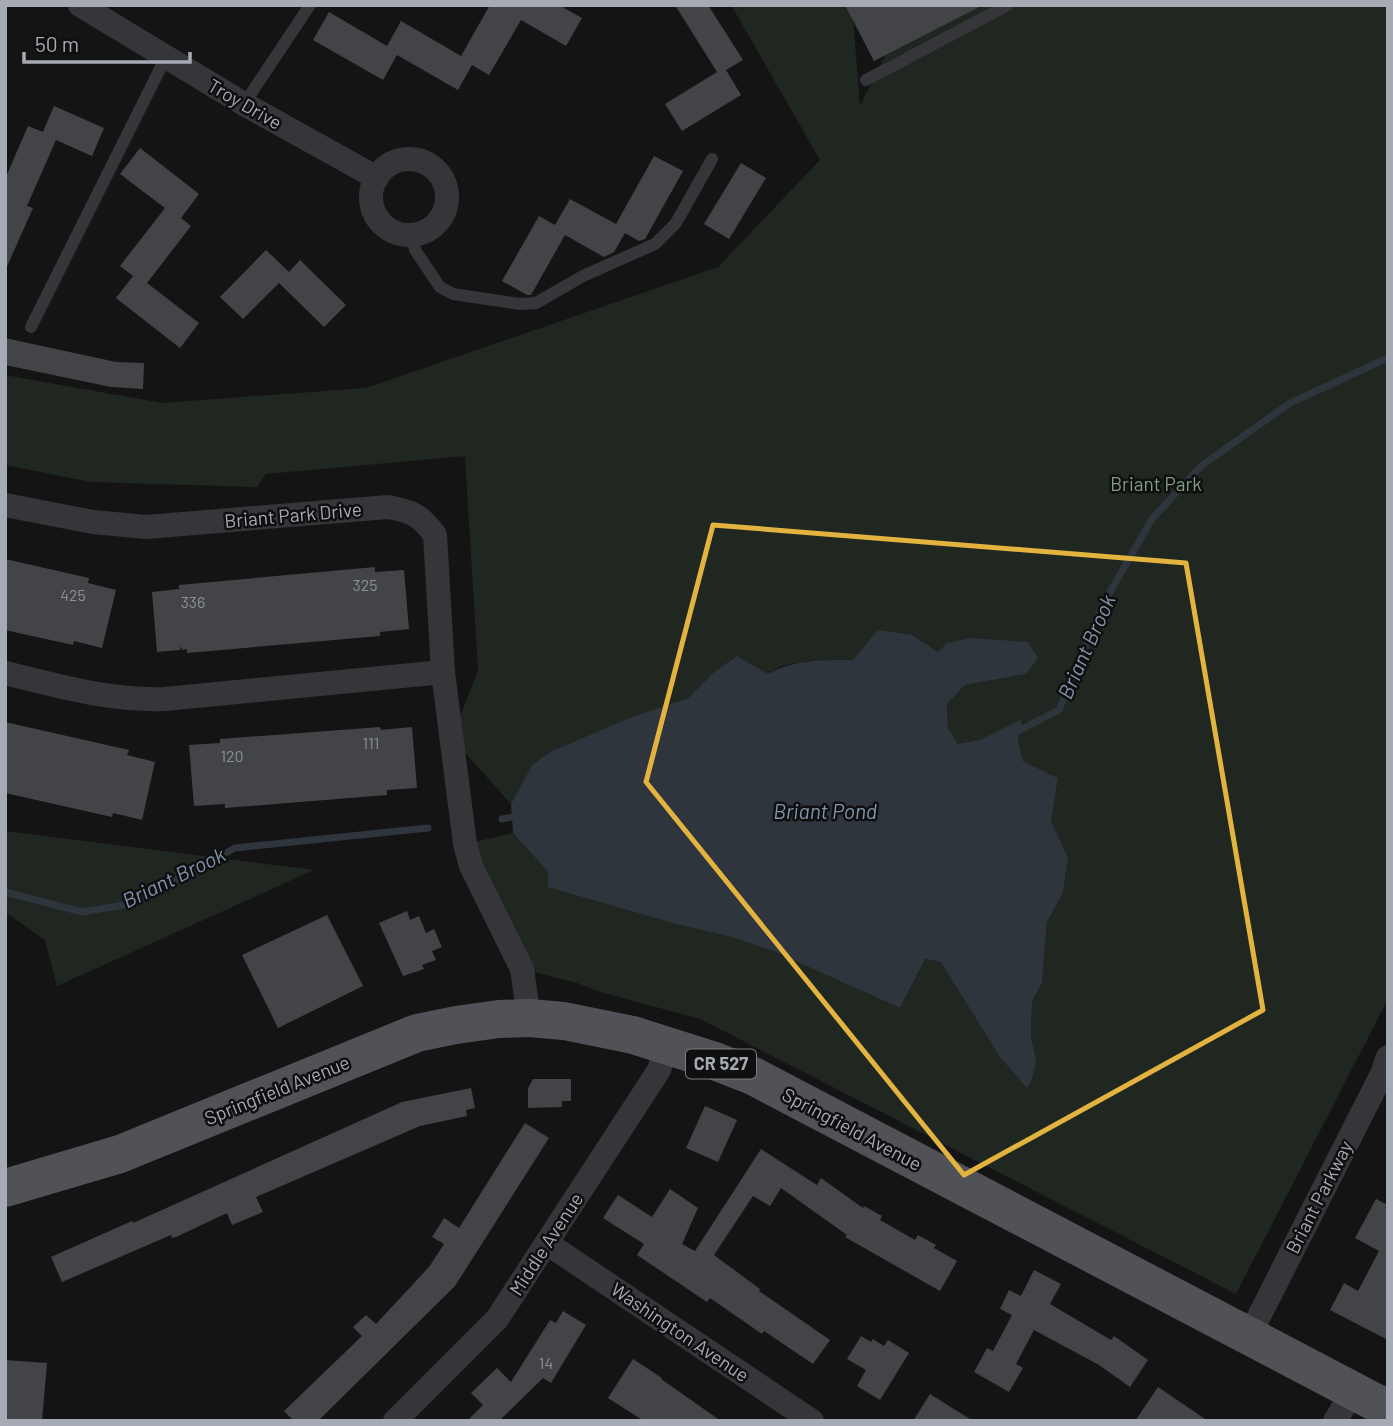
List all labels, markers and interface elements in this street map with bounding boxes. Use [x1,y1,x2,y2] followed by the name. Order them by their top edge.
[24,21,191,65] scale bar
[35,31,79,56] text: 50 m
[204,73,286,134] street label: Troy Drive
[1110,472,1202,495] park label: Briant Park
[223,497,363,532] street label: Briant Park Drive
[352,575,378,594] house number: 325
[60,585,86,604] house number: 425
[1052,590,1120,702] water label: Briant Brook
[181,592,205,611] house number: 336
[363,733,379,752] house number: 111
[220,746,244,765] house number: 120
[773,798,877,823] water label: Briant Pond
[118,841,230,912] water label: Briant Brook
[201,1050,353,1129] street label: Springfield Avenue
[686,1050,756,1078] road number: CR 527
[779,1082,926,1175] street label: Springfield Avenue
[1280,1136,1357,1257] street label: Briant Parkway
[504,1188,587,1299] street label: Middle Avenue
[607,1277,754,1386] street label: Washington Avenue
[539,1353,553,1372] house number: 14

